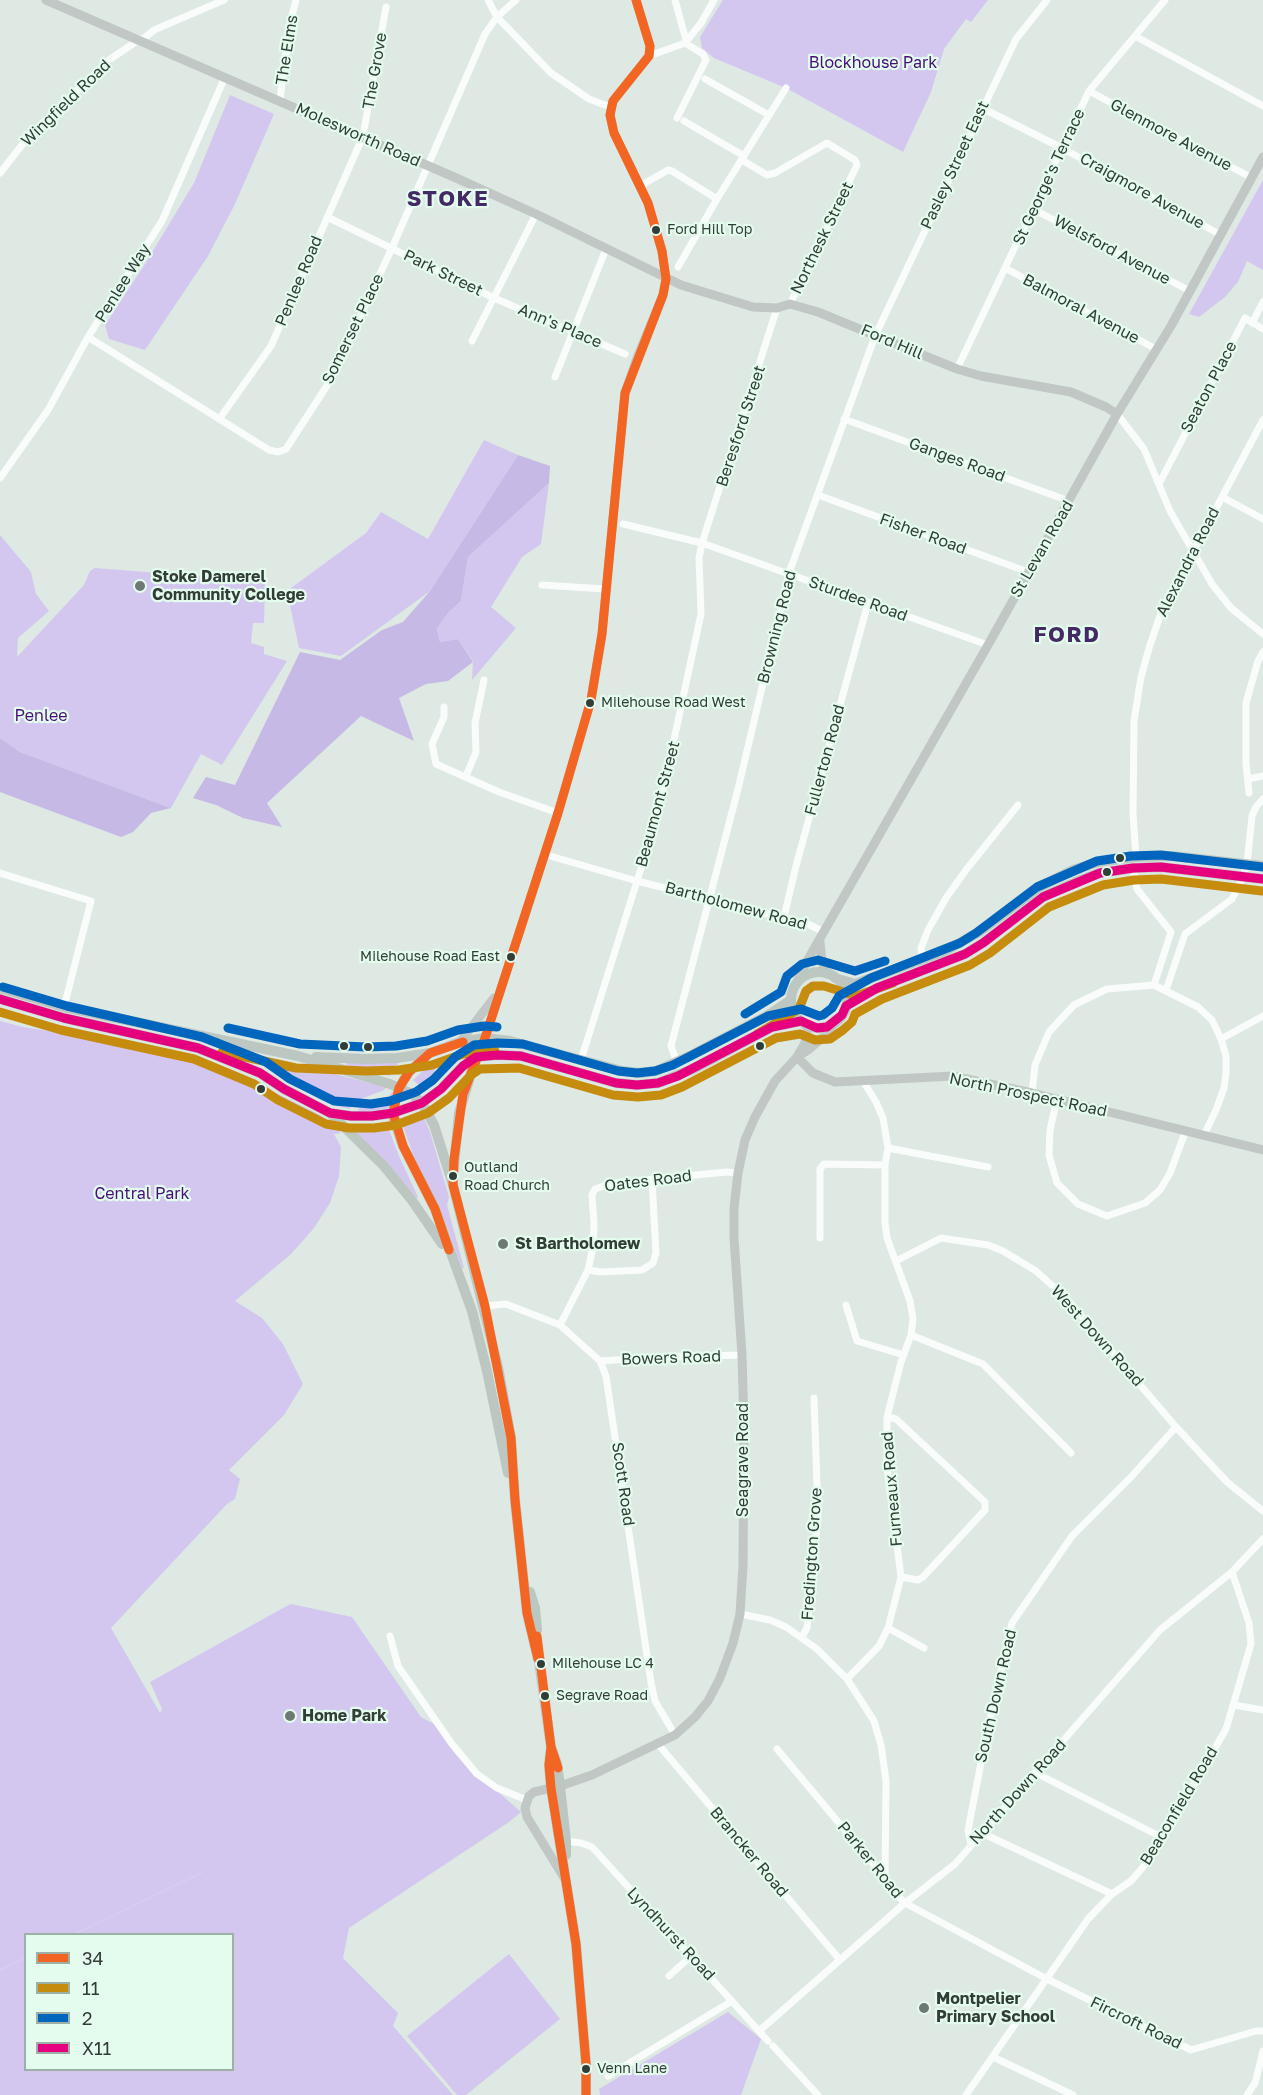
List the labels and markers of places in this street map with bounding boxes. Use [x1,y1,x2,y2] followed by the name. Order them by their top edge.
[667,222,752,238] place label: Ford Hill Top
[650,224,662,236] marker: Ford Hill Top
[152,567,305,605] place label: Stoke Damerel Community College
[133,579,147,593] marker: Stoke Damerel Community College
[601,695,746,711] place label: Milehouse Road West
[584,697,596,709] marker: Milehouse Road West
[1114,852,1126,864] unlabelled marker
[1101,866,1113,878] unlabelled marker
[360,949,500,965] place label: Milehouse Road East
[505,951,517,963] marker: Milehouse Road East
[338,1040,350,1052] unlabelled marker
[754,1040,766,1052] unlabelled marker
[362,1041,374,1053] unlabelled marker
[255,1083,267,1095] unlabelled marker
[464,1160,550,1192] place label: Outland Road Church
[447,1170,459,1182] marker: Outland Road Church
[515,1234,640,1254] place label: St Bartholomew
[496,1237,510,1251] marker: St Bartholomew
[552,1656,654,1672] place label: Milehouse LC 4
[535,1658,547,1670] marker: Milehouse LC 4
[556,1688,648,1704] place label: Segrave Road
[539,1690,551,1702] marker: Segrave Road
[302,1706,386,1726] place label: Home Park
[283,1709,297,1723] marker: Home Park
[936,1989,1055,2027] place label: Montpelier Primary School
[917,2001,931,2015] marker: Montpelier Primary School
[597,2061,667,2077] place label: Venn Lane
[580,2063,592,2075] marker: Venn Lane

